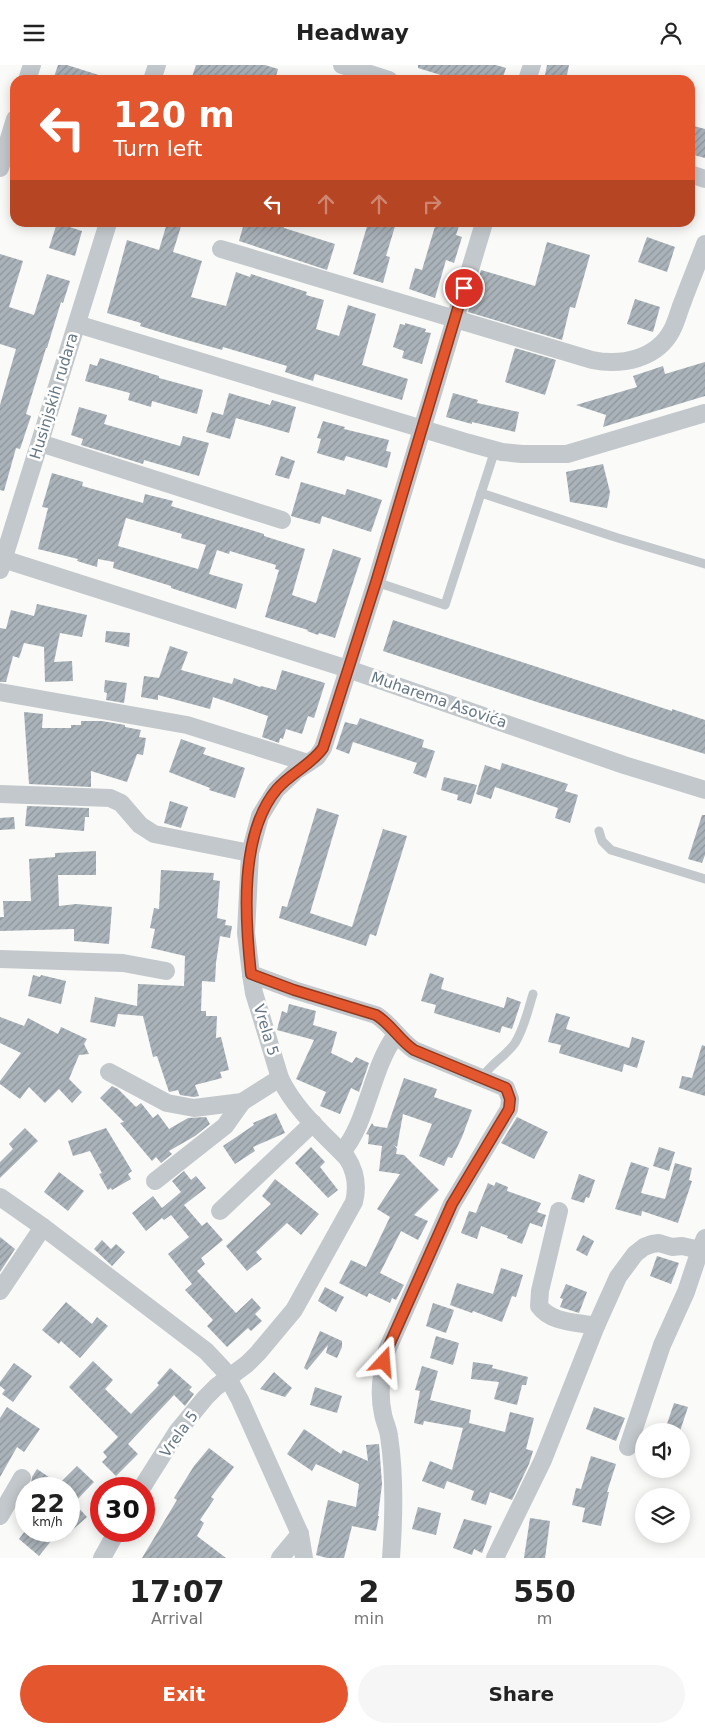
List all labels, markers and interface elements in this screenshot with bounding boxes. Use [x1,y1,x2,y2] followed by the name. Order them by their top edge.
[20,19,48,47] icon: menu
[657,19,685,47] icon: person
[296,20,409,45] text: Headway
[30,95,95,160] icon: left
[113,95,235,135] text: 120 m
[113,136,202,161] text: Turn left
[259,190,287,218] icon: left
[312,190,340,218] icon: ahead
[365,190,393,218] icon: ahead
[418,190,446,218] icon: right
[443,267,485,309] pin
[450,274,478,302] icon: arrive
[26,331,82,461] street label: Husinjskih rudara
[369,668,509,732] street label: Muharema Asovića
[250,1002,282,1058] street label: Vrela 5
[357,1335,409,1387] position arrow
[156,1407,202,1461] street label: Vrela 5
[635,1423,690,1543] map controls
[635,1423,690,1478] button: sound
[90,1477,155,1542] speed limit sign: 30
[635,1488,690,1543] button: layers
[30,1489,65,1518] text: 22
[32,1515,63,1529] text: km/h
[129,1574,225,1609] text: 17:07
[358,1574,379,1609] text: 2
[513,1574,576,1609] text: 550
[151,1609,203,1628] text: Arrival
[354,1609,384,1628] text: min
[537,1609,552,1628] text: m
[20,1665,348,1723] button: Exit
[358,1665,685,1723] button: Share

